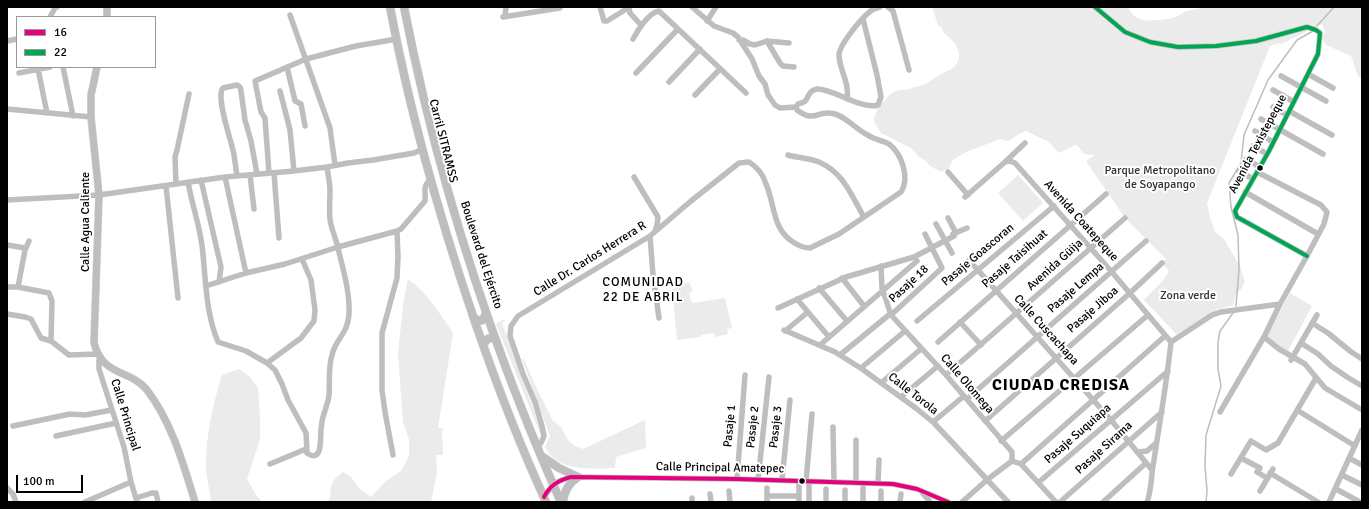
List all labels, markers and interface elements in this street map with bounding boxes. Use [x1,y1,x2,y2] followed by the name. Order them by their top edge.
[16,16,156,68] legend
[54,25,67,40] text: 16
[54,45,67,60] text: 22
[1226,92,1290,196] street label: Avenida Texistepeque
[426,98,460,184] street label: Carril SITRAMSS
[1255,163,1265,173] unlabelled marker
[1104,164,1216,192] park label: Parque Metropolitano de Soyapango
[79,172,93,272] street label: Calle Agua Caliente
[1041,178,1121,264] street label: Avenida Coatepeque
[457,199,505,311] street label: Boulevard del Ejército
[531,218,649,300] street label: Calle Dr. Carlos Herrera R
[939,221,1017,289] street label: Pasaje Goascoran
[979,227,1051,291] street label: Pasaje Taisihuat
[1024,236,1086,294] street label: Avenida Güija
[1045,260,1107,316] street label: Pasaje Lempa
[886,262,932,306] street label: Pasaje 18
[602,275,684,306] district label: COMUNIDAD 22 DE ABRIL
[1064,284,1122,336] street label: Pasaje Jiboa
[1160,289,1216,303] park label: Zona verde
[1011,292,1081,368] street label: Calle Cuscachapa
[937,351,997,417] street label: Calle Olomega
[885,370,941,418] street label: Calle Torola
[992,376,1130,396] district label: CIUDAD CREDISA
[107,377,143,453] street label: Calle Principal
[1042,401,1114,467] street label: Pasaje Suquiapa
[721,404,739,448] street label: Pasaje 1
[744,405,762,449] street label: Pasaje 2
[767,405,785,449] street label: Pasaje 3
[1072,419,1136,477] street label: Pasaje Sirama
[656,460,784,476] street label: Calle Principal Amatepec
[18,467,85,493] scale bar
[23,474,55,489] text: 100 m
[797,476,807,486] unlabelled marker

